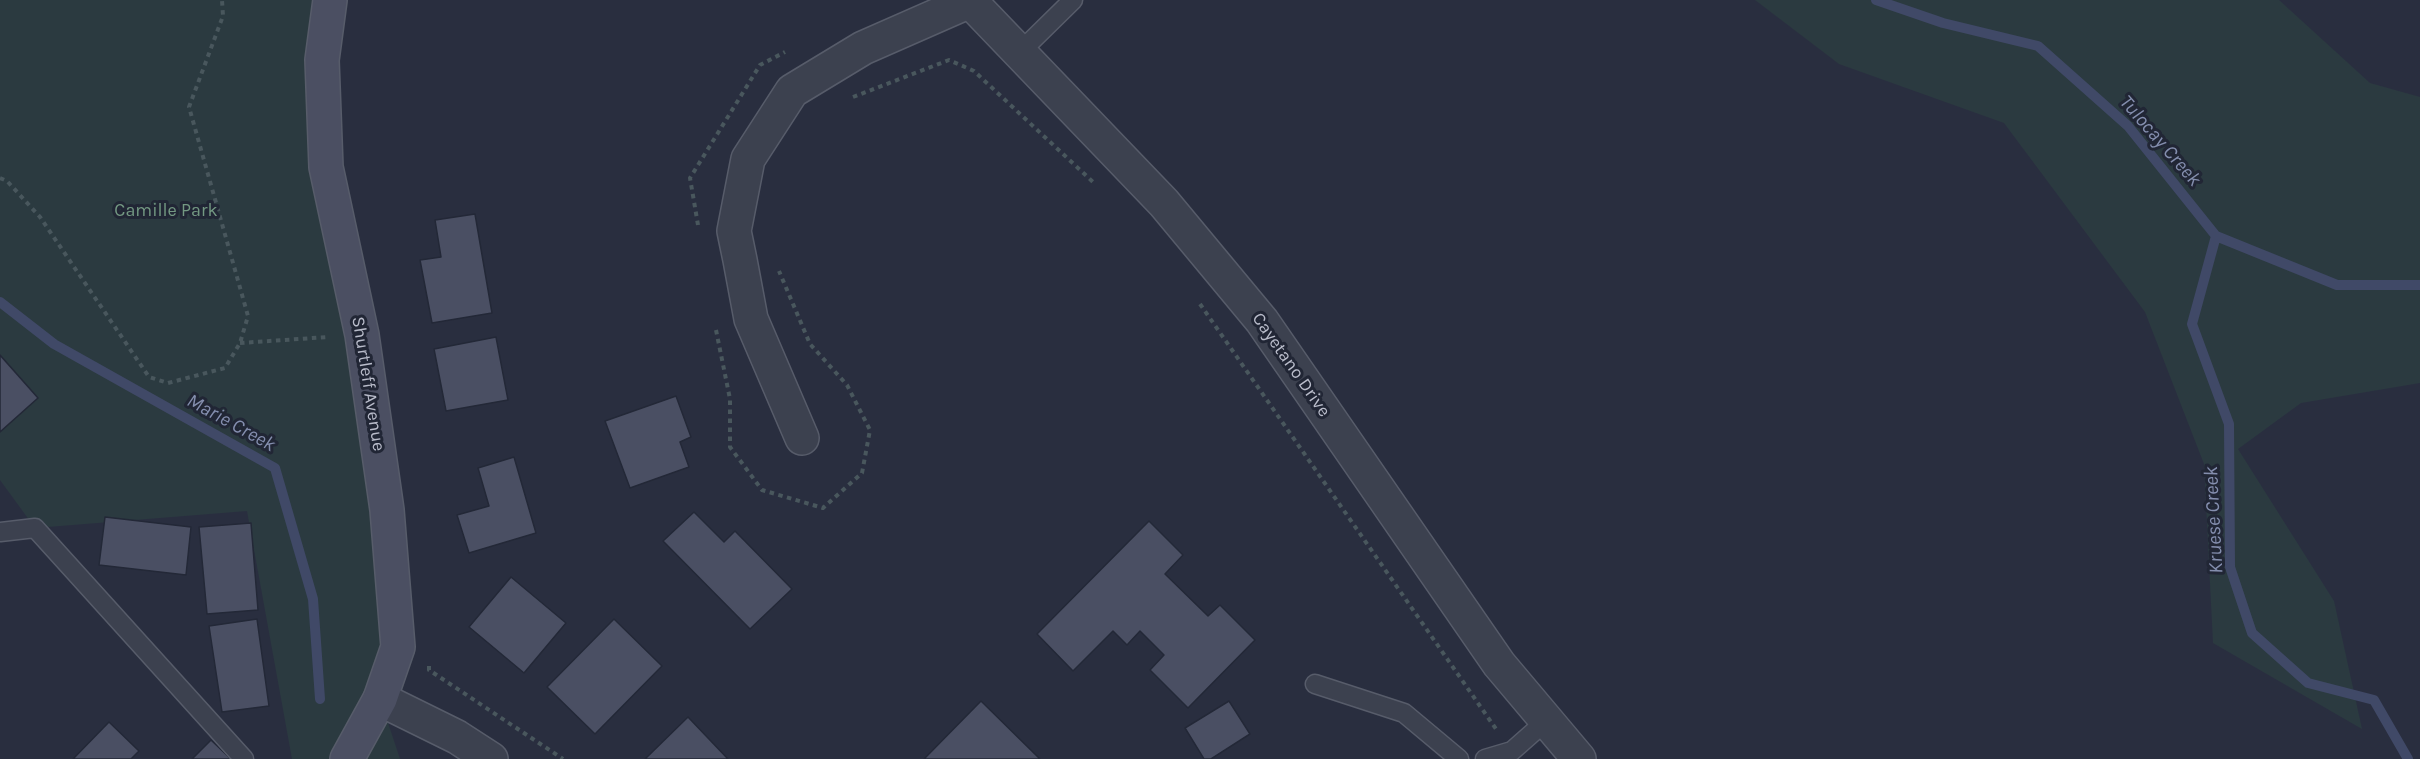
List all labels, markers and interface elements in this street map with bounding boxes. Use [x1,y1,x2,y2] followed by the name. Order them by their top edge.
[2114,91,2206,191] water label: Tulocay Creek
[114,200,218,222] park label: Camille Park
[1247,309,1335,421] street label: Cayetano Drive
[347,315,389,453] street label: Shurtleff Avenue
[182,389,280,457] water label: Marie Creek
[2199,466,2229,574] water label: Kruese Creek

